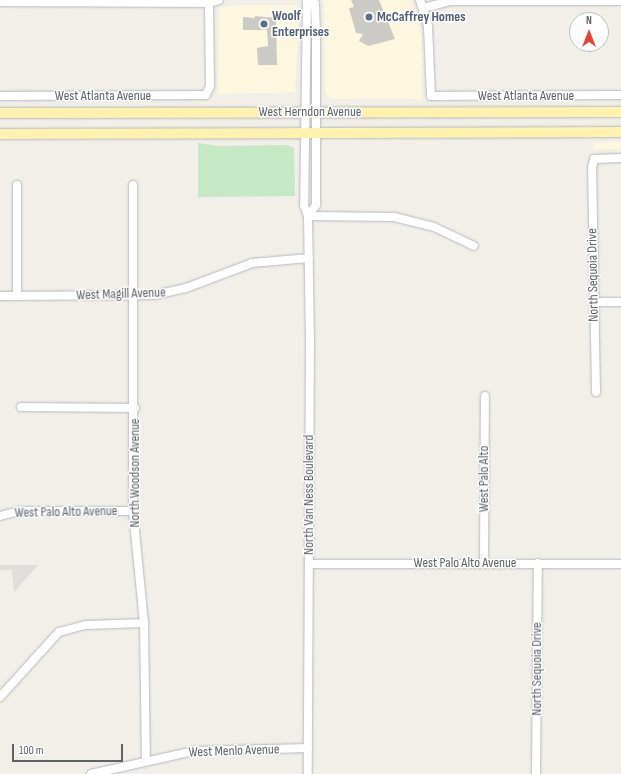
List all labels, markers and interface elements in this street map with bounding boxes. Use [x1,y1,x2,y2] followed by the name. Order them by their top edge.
[272,8,329,40] place label: Woolf Enterprises
[377,9,466,25] place label: McCaffrey Homes
[364,12,374,22] marker: McCaffrey Homes
[569,12,609,52] north arrow
[586,14,592,27] text: N
[259,19,269,29] marker: Woolf Enterprises
[55,88,151,104] street label: West Atlanta Avenue
[478,88,574,104] street label: West Atlanta Avenue
[259,104,361,120] street label: West Herndon Avenue
[584,228,602,322] street label: North Sequoia Drive
[76,284,166,304] street label: West Magill Avenue
[127,418,143,528] street label: North Woodson Avenue
[301,435,317,555] street label: North Van Ness Boulevard
[476,446,492,512] street label: West Palo Alto
[14,503,118,521] street label: West Palo Alto Avenue
[414,555,516,571] street label: West Palo Alto Avenue
[529,622,545,716] street label: North Sequoia Drive
[14,736,125,762] scale bar
[188,741,280,761] street label: West Menlo Avenue
[19,743,44,758] text: 100 m

